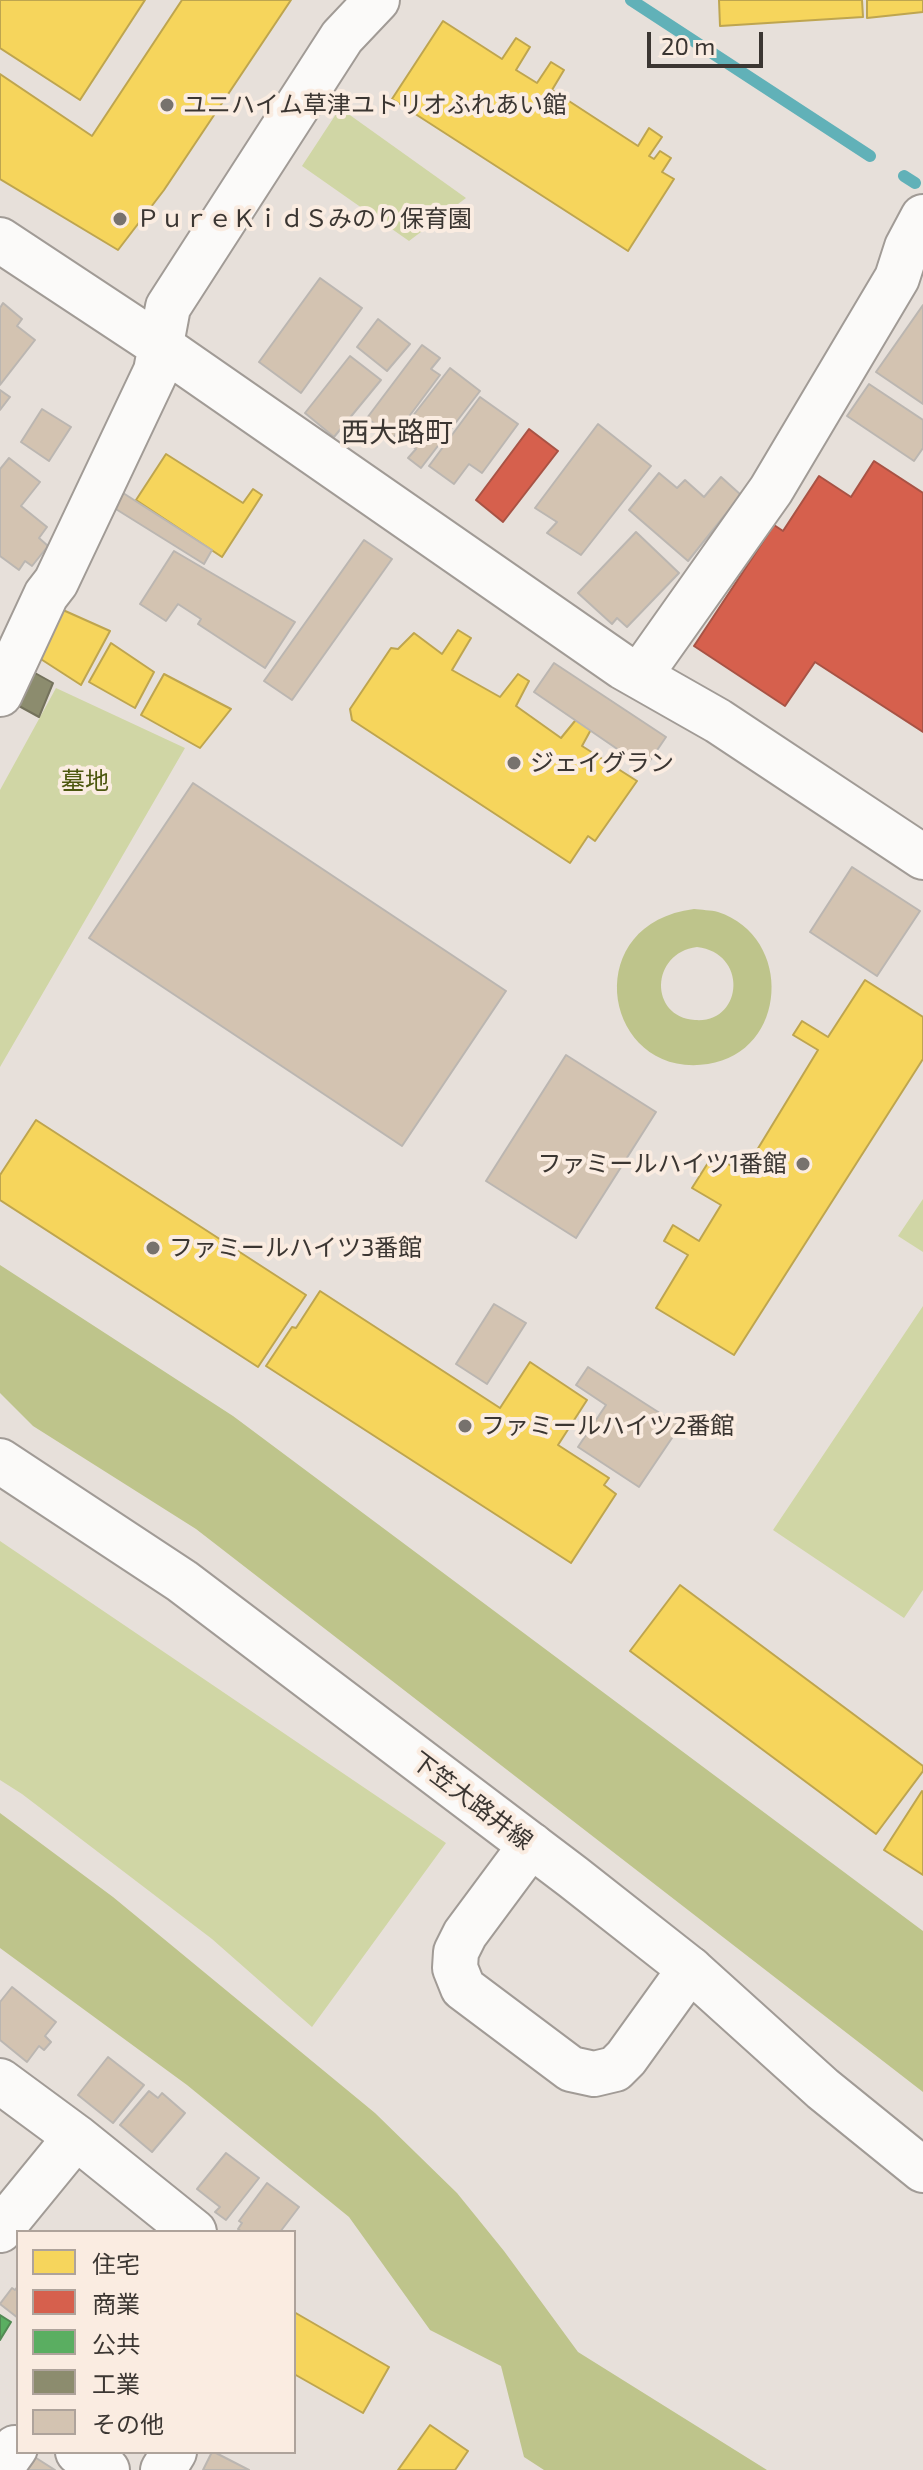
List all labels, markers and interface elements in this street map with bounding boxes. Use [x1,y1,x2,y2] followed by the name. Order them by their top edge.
[651,16,767,66] scale bar
[661,31,715,60] text: 20 m
[183,91,567,119] place label: ユニハイム草津ユトリオふれあい館
[158,96,176,114] marker: ユニハイム草津ユトリオふれあい館
[136,205,472,233] place label: ＰｕｒｅＫｉｄＳみのり保育園
[111,210,129,228] marker: ＰｕｒｅＫｉｄＳみのり保育園
[341,416,453,450] district label: 西大路町
[530,749,674,777] place label: ジェイグラン
[505,754,523,772] marker: ジェイグラン
[61,767,109,795] park label: 墓地
[537,1150,787,1178] place label: ファミールハイツ1番館
[794,1155,812,1173] marker: ファミールハイツ1番館
[169,1234,422,1262] place label: ファミールハイツ3番館
[144,1239,162,1257] marker: ファミールハイツ3番館
[481,1412,734,1440] place label: ファミールハイツ2番館
[456,1417,474,1435] marker: ファミールハイツ2番館
[406,1746,538,1856] street label: 下笠大路井線
[16,2230,296,2454] legend
[92,2249,140,2278] text: 住宅
[92,2289,140,2318] text: 商業
[92,2329,140,2358] text: 公共
[92,2369,140,2398] text: 工業
[92,2409,164,2438] text: その他

